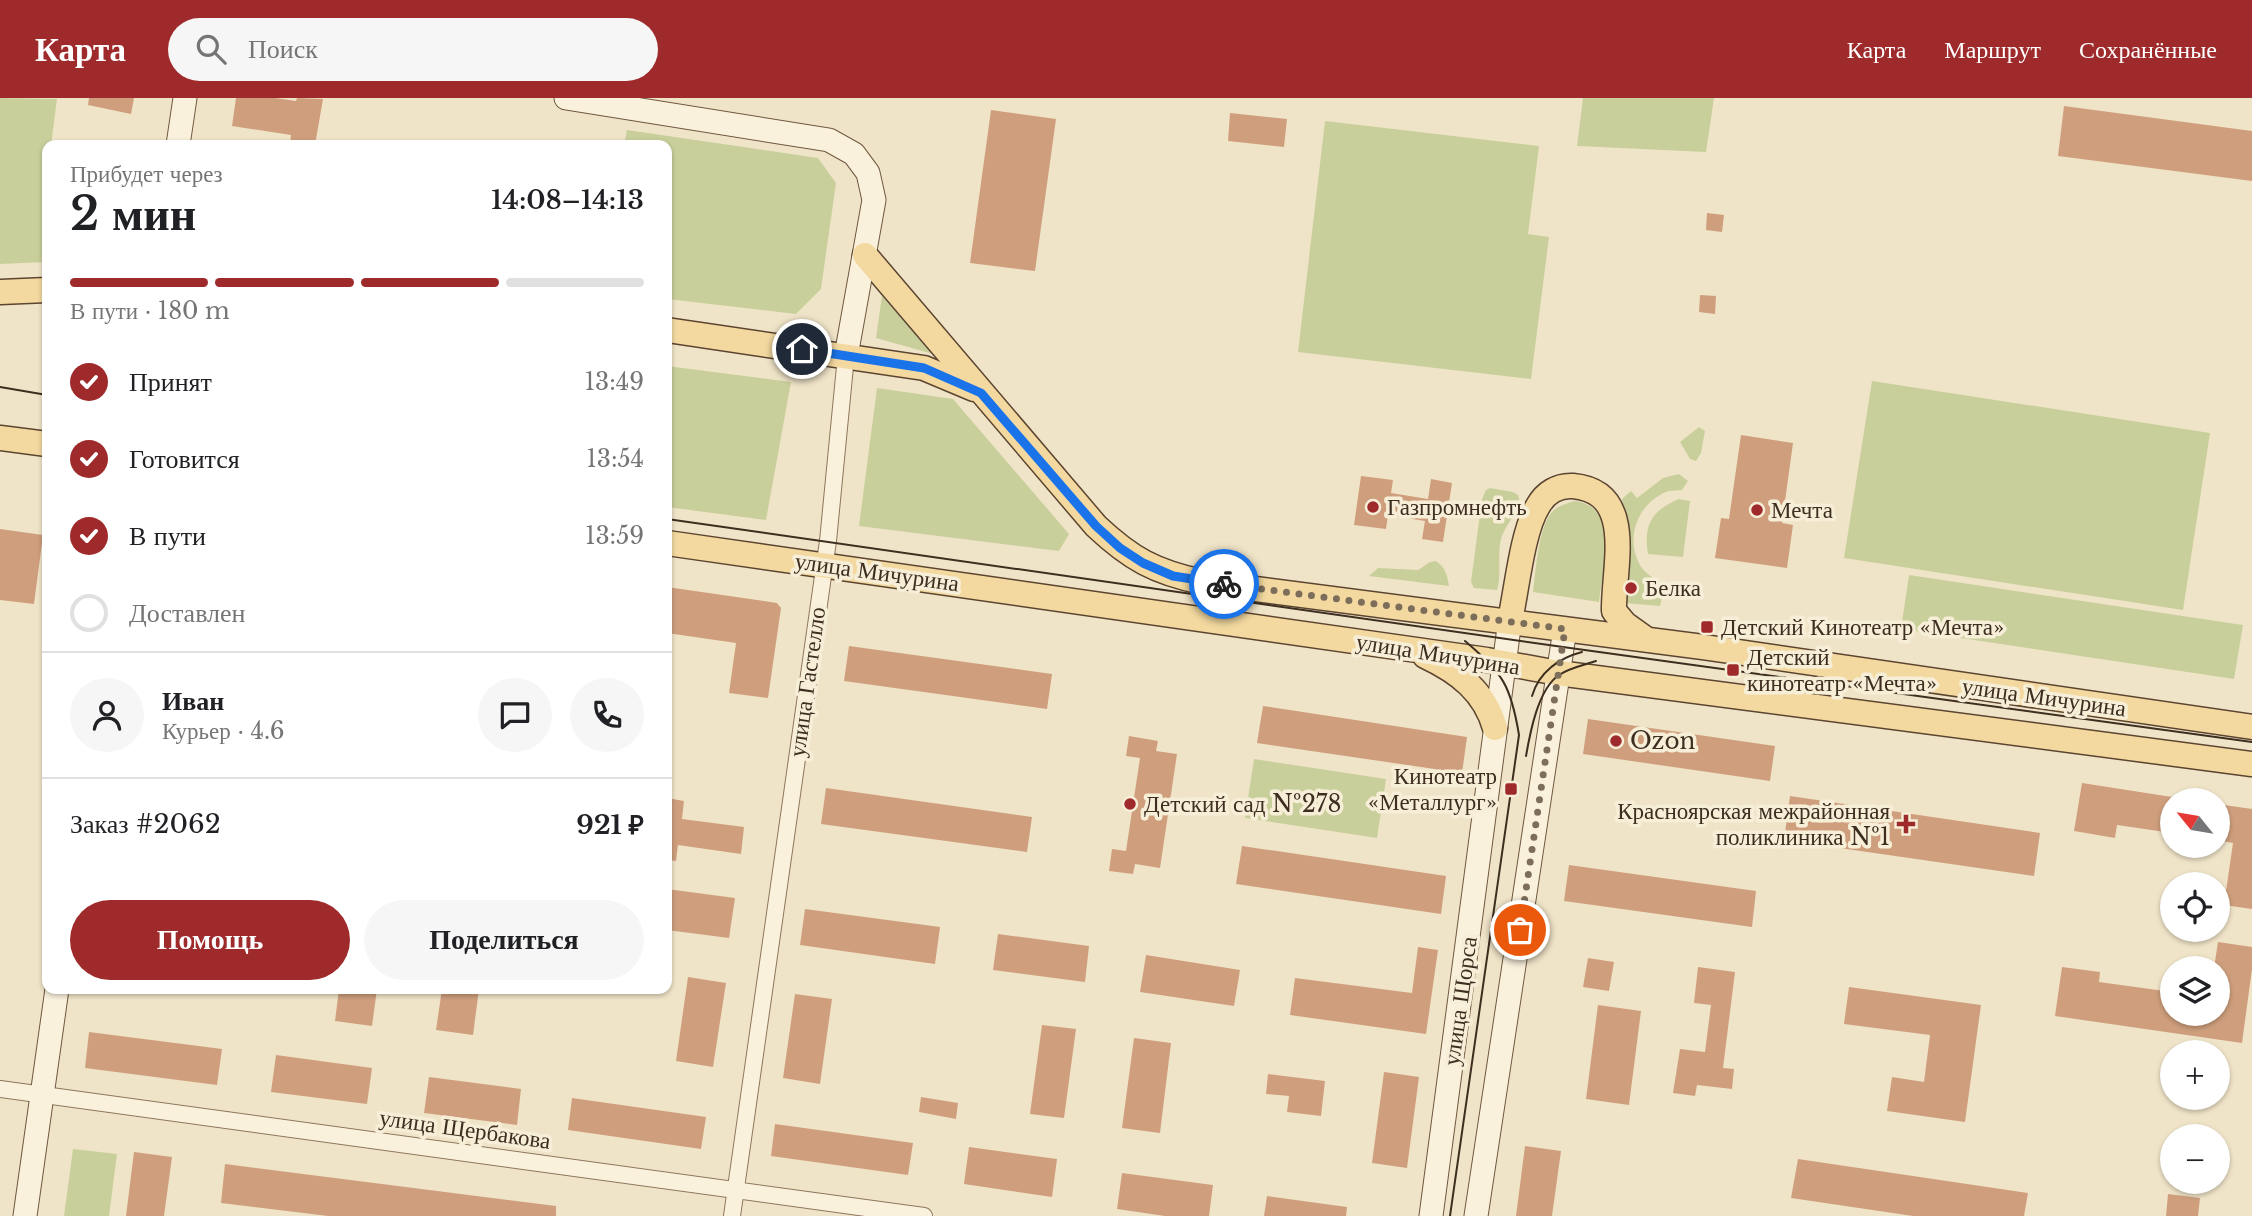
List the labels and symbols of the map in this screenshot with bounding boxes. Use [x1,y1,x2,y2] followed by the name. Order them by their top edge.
[772,319,832,379] pin
[1387,493,1527,521] place label: Газпромнефть
[1771,496,1833,524] place label: Мечта
[1365,499,1381,515] marker: Газпромнефть
[1749,502,1765,518] marker: Мечта
[793,547,961,597] street label: улица Мичурина
[1189,549,1259,619] courier
[1645,574,1701,602] place label: Белка
[1623,580,1639,596] marker: Белка
[783,605,831,759] street label: улица Гастелло
[1721,613,2004,641] place label: Детский Кинотеатр «Мечта»
[1699,619,1715,635] marker: Детский Кинотеатр «Мечта»
[1354,627,1522,681] street label: улица Мичурина
[1747,643,1937,697] place label: Детский кинотеатр «Мечта»
[1725,662,1741,678] marker: Детский кинотеатр «Мечта»
[1960,672,2128,722] street label: улица Мичурина
[1630,727,1695,755] place label: Ozon
[1608,733,1624,749] marker: Ozon
[1368,762,1497,816] place label: Кинотеатр «Металлург»
[1503,781,1519,797] marker: Кинотеатр «Металлург»
[2160,788,2230,858] north arrow
[1144,790,1341,818] place label: Детский сад №278
[1122,796,1138,812] marker: Детский сад №278
[1617,797,1890,851] place label: Красноярская межрайонная поликлиника №1
[1896,814,1916,834] marker: Красноярская межрайонная поликлиника №1
[1490,900,1550,960] pin
[1437,935,1483,1067] street label: улица Щорса
[378,1103,552,1155] street label: улица Щербакова

